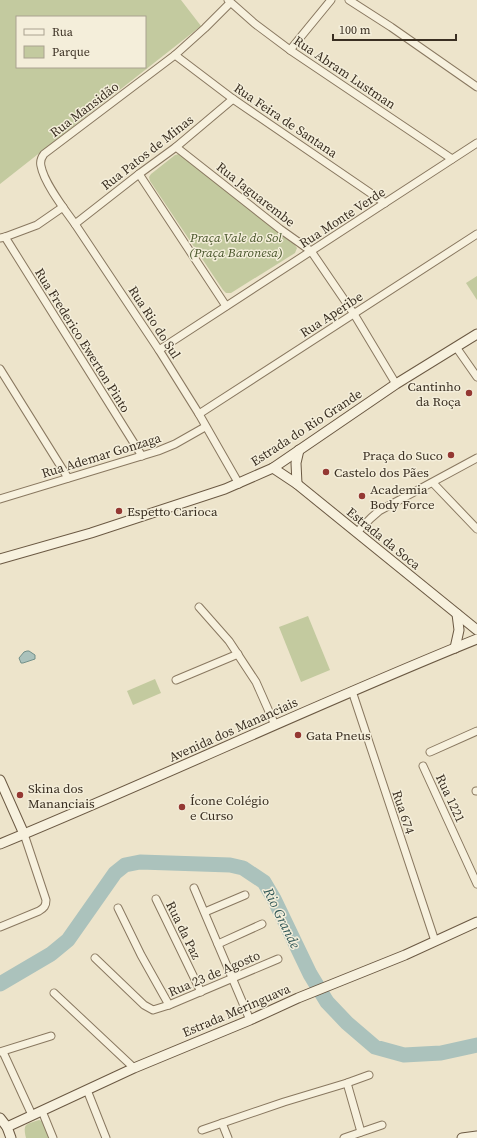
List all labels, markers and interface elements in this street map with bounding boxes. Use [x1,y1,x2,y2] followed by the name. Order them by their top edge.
[16,16,146,68] legend
[333,16,456,42] scale bar
[339,22,371,38] text: 100 m
[52,24,74,40] text: Rua
[290,32,399,113] street label: Rua Abram Lustman
[52,44,90,60] text: Parque
[46,78,122,141] street label: Rua Mansidão
[231,79,341,162] street label: Rua Feira de Santana
[98,111,197,194] street label: Rua Patos de Minas
[213,158,299,231] street label: Rua Jaguarembe
[296,183,389,252] street label: Rua Monte Verde
[189,229,283,261] park label: Praça Vale do Sol (Praça Baronesa)
[31,265,134,416] street label: Rua Frederico Ewerton Pinto
[125,283,185,362] street label: Rua Rio do Sul
[297,288,366,341] street label: Rua Aperibe
[408,378,461,410] place label: Cantinho da Roça
[247,385,365,470] street label: Estrada do Rio Grande
[464,388,474,398] marker: Cantinho da Roça
[39,429,163,482] street label: Rua Ademar Gonzaga
[363,447,443,464] place label: Praça do Suco
[446,450,456,460] marker: Praça do Suco
[334,464,429,481] place label: Castelo dos Pães
[321,467,331,477] marker: Castelo dos Pães
[370,481,435,513] place label: Academia Body Force
[357,491,367,501] marker: Academia Body Force
[127,503,218,520] place label: Espetto Carioca
[343,503,424,574] street label: Estrada da Soca
[114,506,124,516] marker: Espetto Carioca
[166,693,301,766] street label: Avenida dos Mananciais
[306,727,371,744] place label: Gata Pneus
[293,730,303,740] marker: Gata Pneus
[432,771,469,825] street label: Rua 1221
[28,780,95,812] place label: Skina dos Mananciais
[388,788,419,837] street label: Rua 674
[15,790,25,800] marker: Skina dos Mananciais
[190,792,269,824] place label: Ícone Colégio e Curso
[177,802,187,812] marker: Ícone Colégio e Curso
[258,883,305,952] water label: Rio Grande
[162,898,205,962] street label: Rua da Paz
[166,946,263,1000] street label: Rua 23 de Agosto
[180,980,293,1041] street label: Estrada Meringuava

